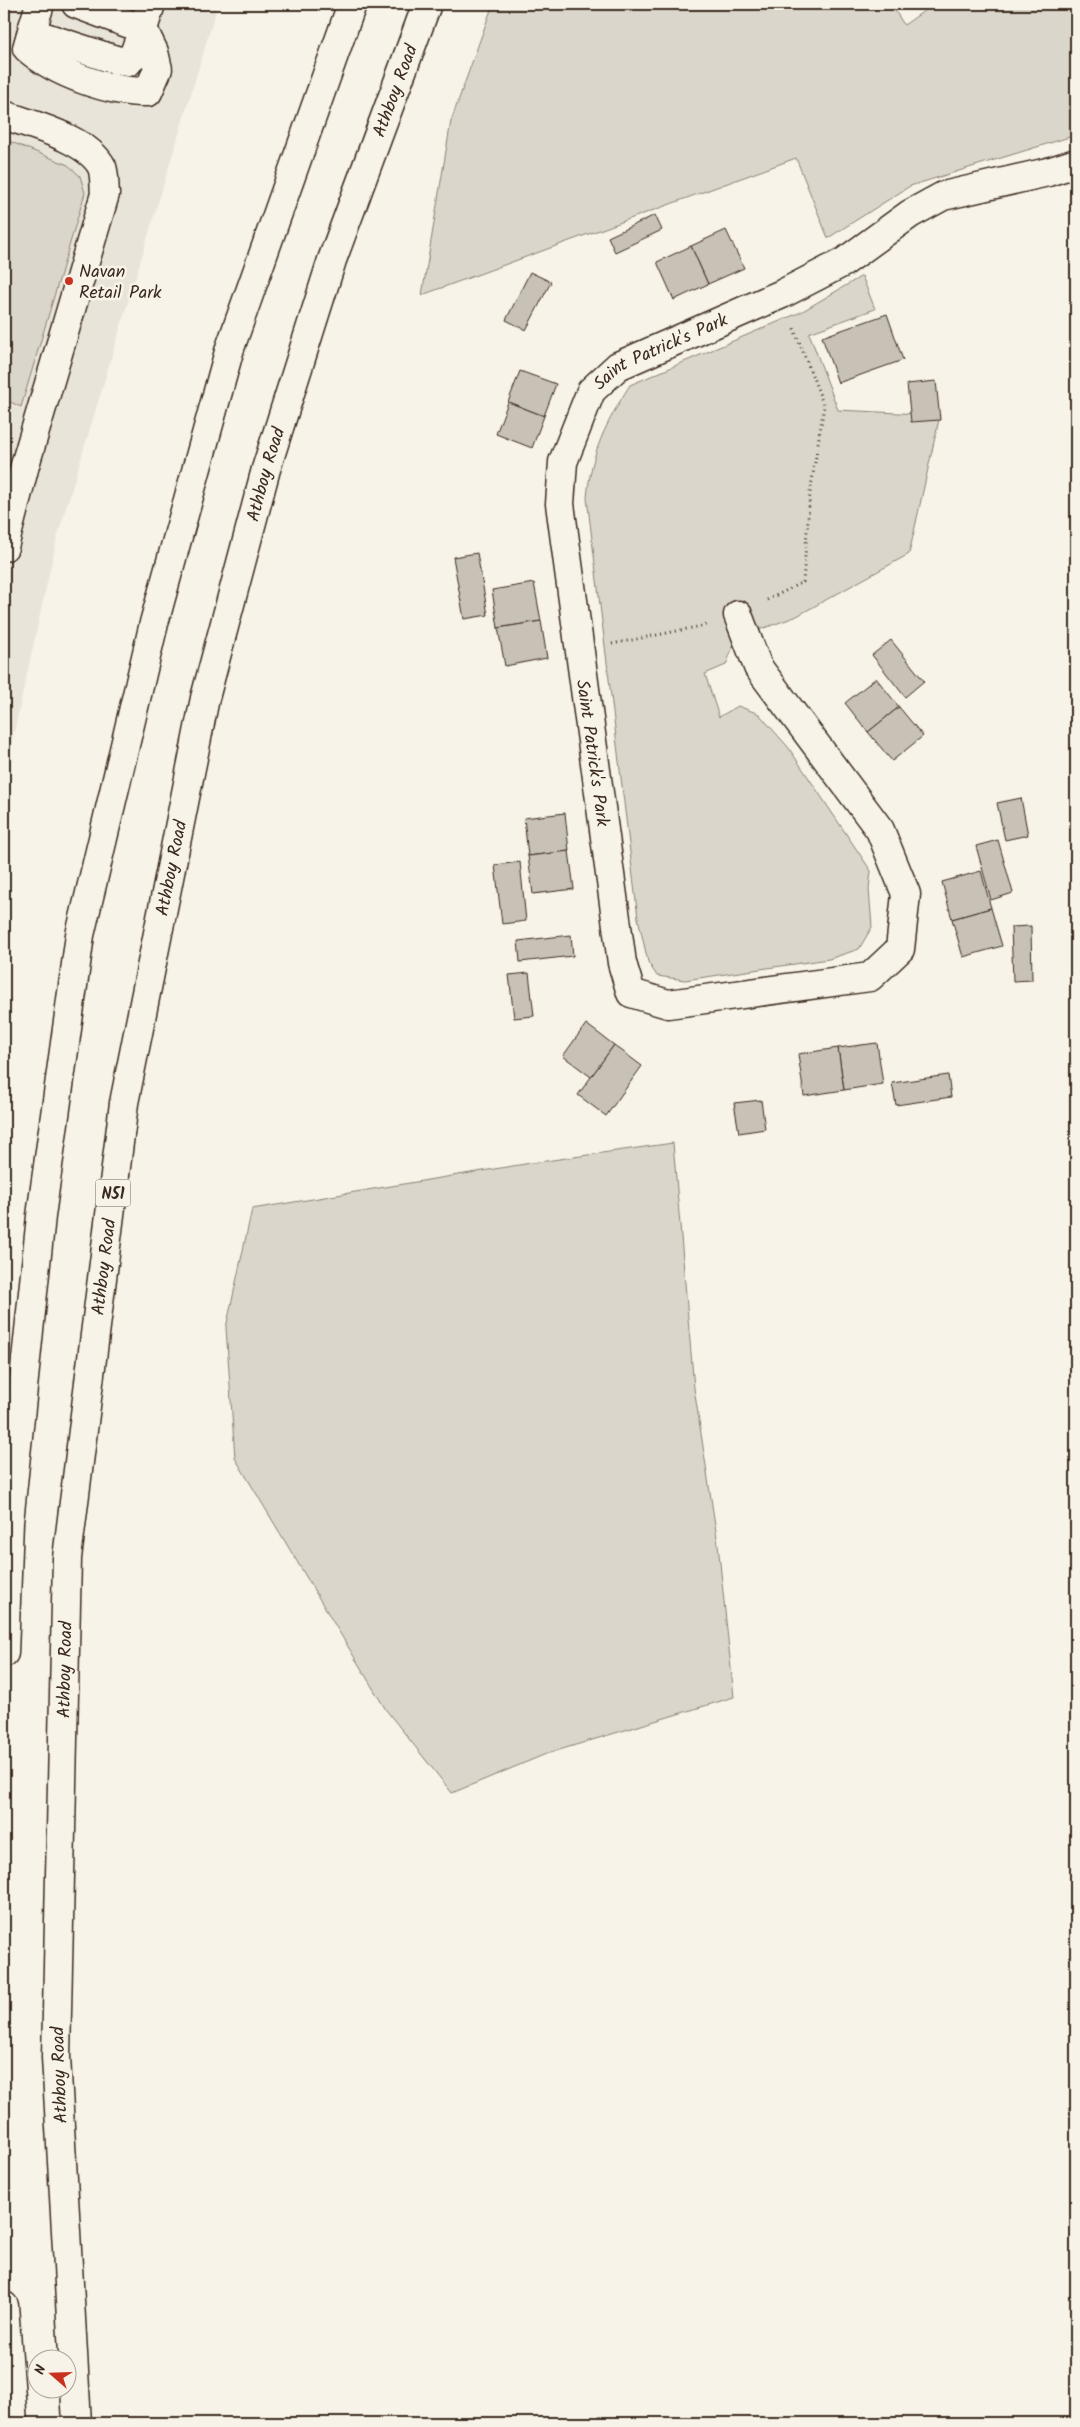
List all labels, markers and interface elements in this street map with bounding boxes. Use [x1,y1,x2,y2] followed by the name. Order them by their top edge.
[366,40,427,142] street label: Athboy Road
[79,258,162,308] place label: Navan Retail Park
[63,275,75,287] marker: Navan Retail Park
[587,306,733,398] street label: Saint Patrick's Park
[240,423,295,525] street label: Athboy Road
[567,678,616,829] street label: Saint Patrick's Park
[149,817,196,919] street label: Athboy Road
[96,1180,130,1206] road number: N51
[85,1216,125,1317] street label: Athboy Road
[50,1620,82,1719] street label: Athboy Road
[44,2025,77,2124] street label: Athboy Road
[28,2350,78,2400] north arrow
[29,2362,53,2378] text: N

